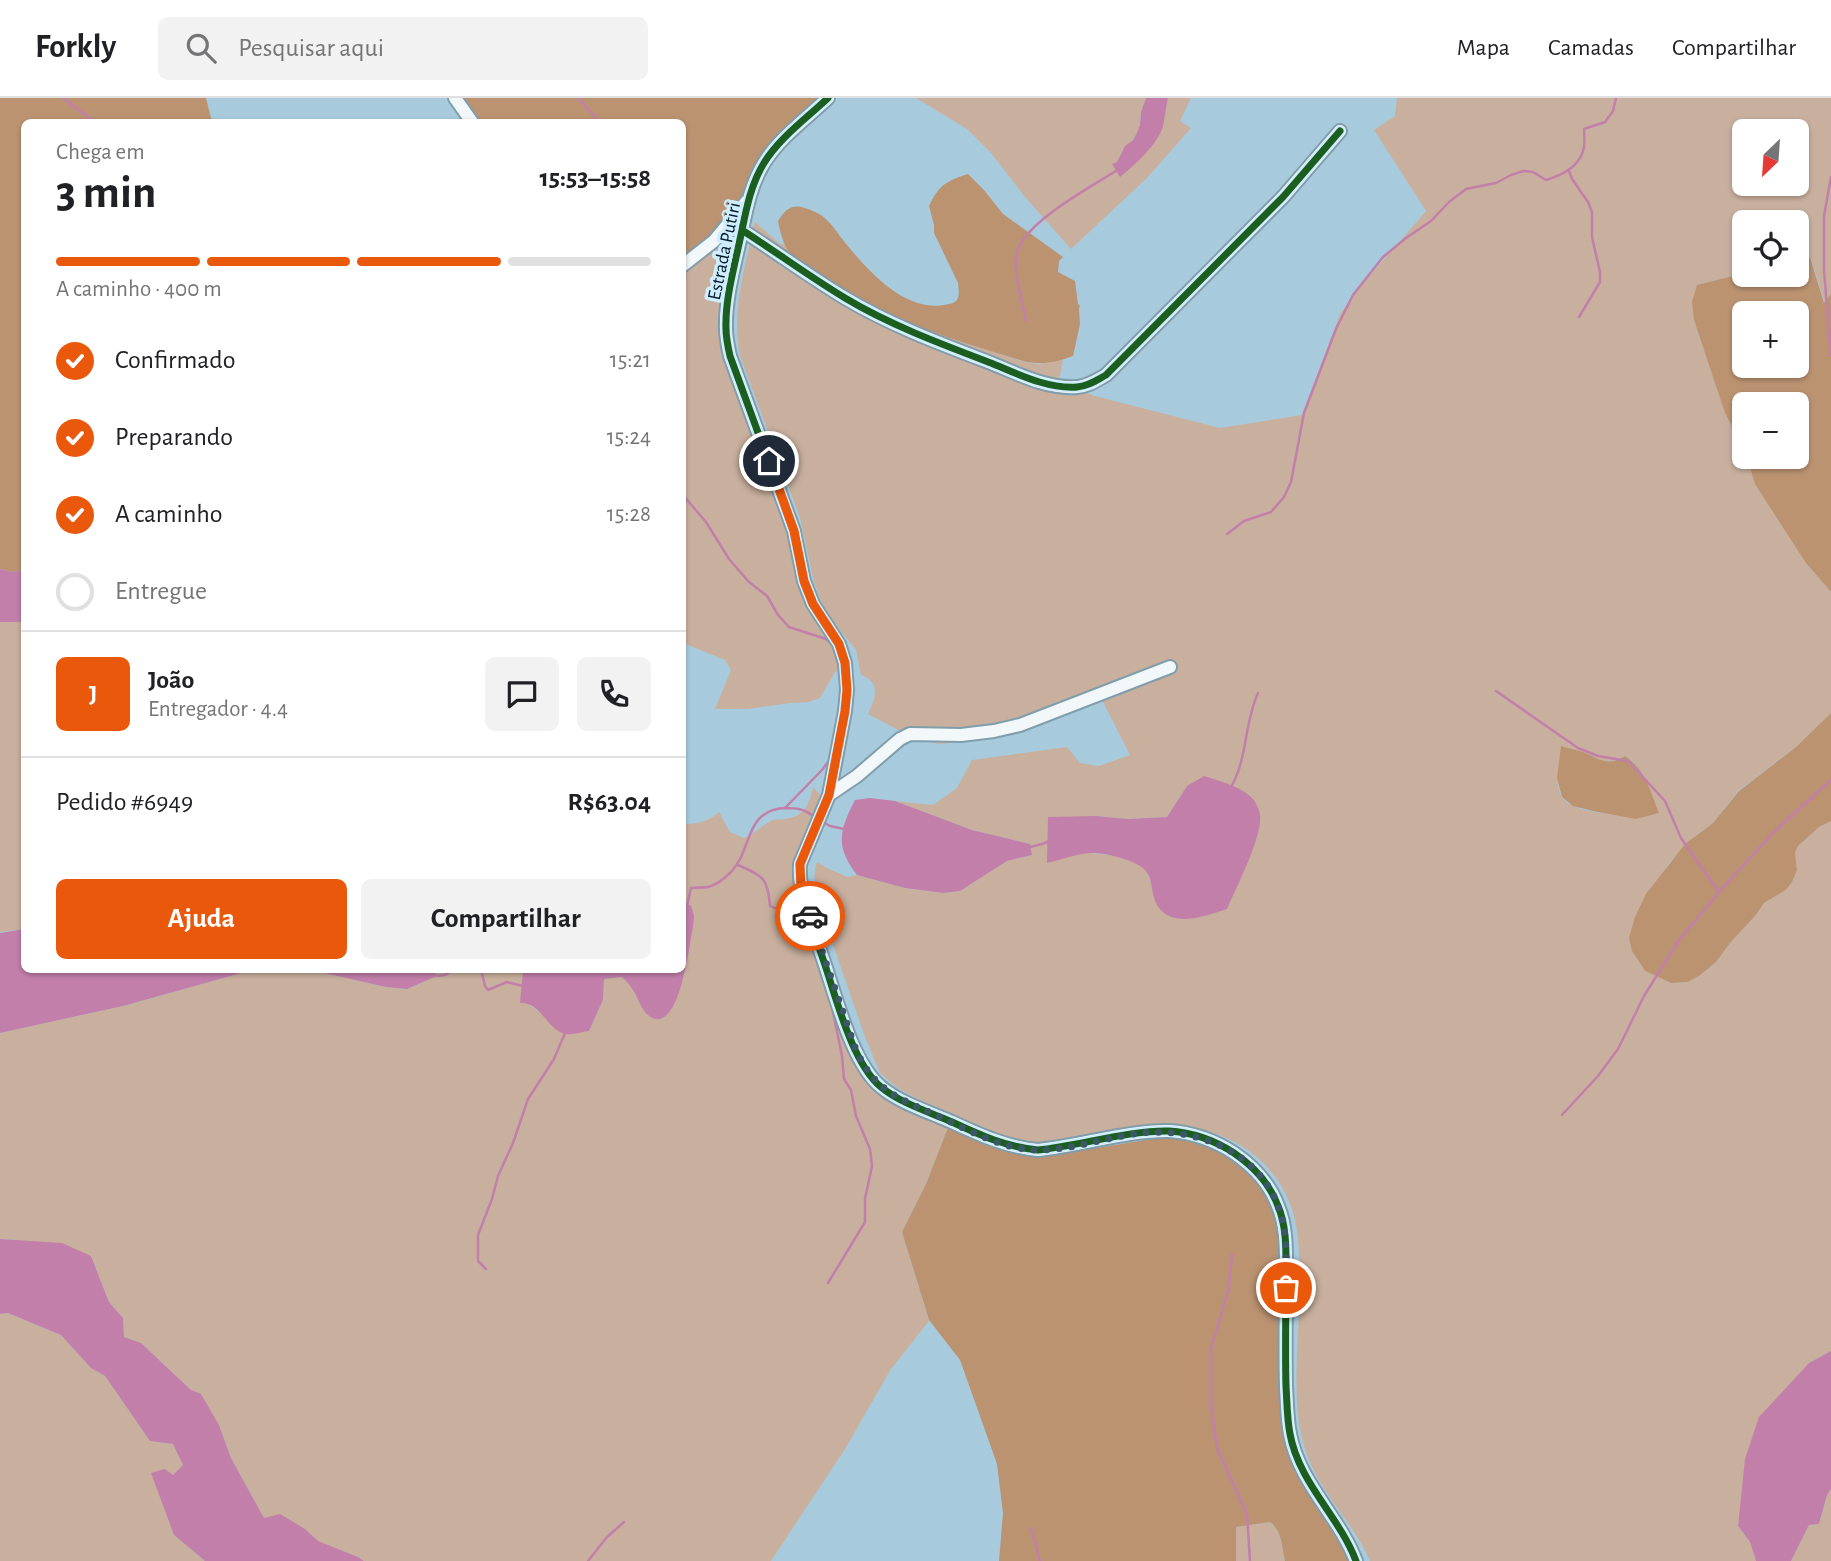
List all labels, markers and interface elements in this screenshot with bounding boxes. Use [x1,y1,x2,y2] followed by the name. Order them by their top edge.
[158,17,648,80] search box
[182,29,220,67] icon: search
[35,31,116,64] text: Forkly
[238,35,384,61] text: Pesquisar aqui
[1457,36,1510,60] text: Mapa
[1548,36,1634,60] text: Camadas
[1672,36,1796,60] text: Compartilhar
[1732,119,1810,196] north arrow
[1732,119,1809,469] map controls
[56,141,145,164] text: Chega em
[539,165,651,191] text: 15:53–15:58
[56,170,156,216] text: 3 min
[705,201,744,302] street label: Estrada Putiri
[1732,210,1809,287] button: locate
[56,278,222,301] text: A caminho · 400 m
[1732,301,1809,378] button: +
[56,342,94,380] icon: check
[115,347,236,373] text: Confirmado
[610,349,651,372] text: 15:21
[1732,392,1809,469] button: −
[56,419,94,457] icon: check
[115,424,233,450] text: Preparando
[607,426,651,449] text: 15:24
[739,431,799,491] pin
[750,442,788,480] icon: home
[56,496,94,534] icon: check
[115,501,223,527] text: A caminho
[607,503,651,526] text: 15:28
[115,578,207,604] text: Entregue
[485,657,559,731] button: chat
[577,657,651,731] button: phone
[148,667,194,693] text: João
[89,681,97,707] text: J
[148,698,288,721] text: Entregador · 4.4
[56,789,193,815] text: Pedido #6949
[568,789,651,815] text: R$63.04
[56,879,347,959] button: Ajuda
[361,879,651,959] button: Compartilhar
[775,881,845,951] courier
[791,897,829,935] icon: car
[1256,1258,1316,1318] pin
[1267,1269,1305,1307] icon: bag

